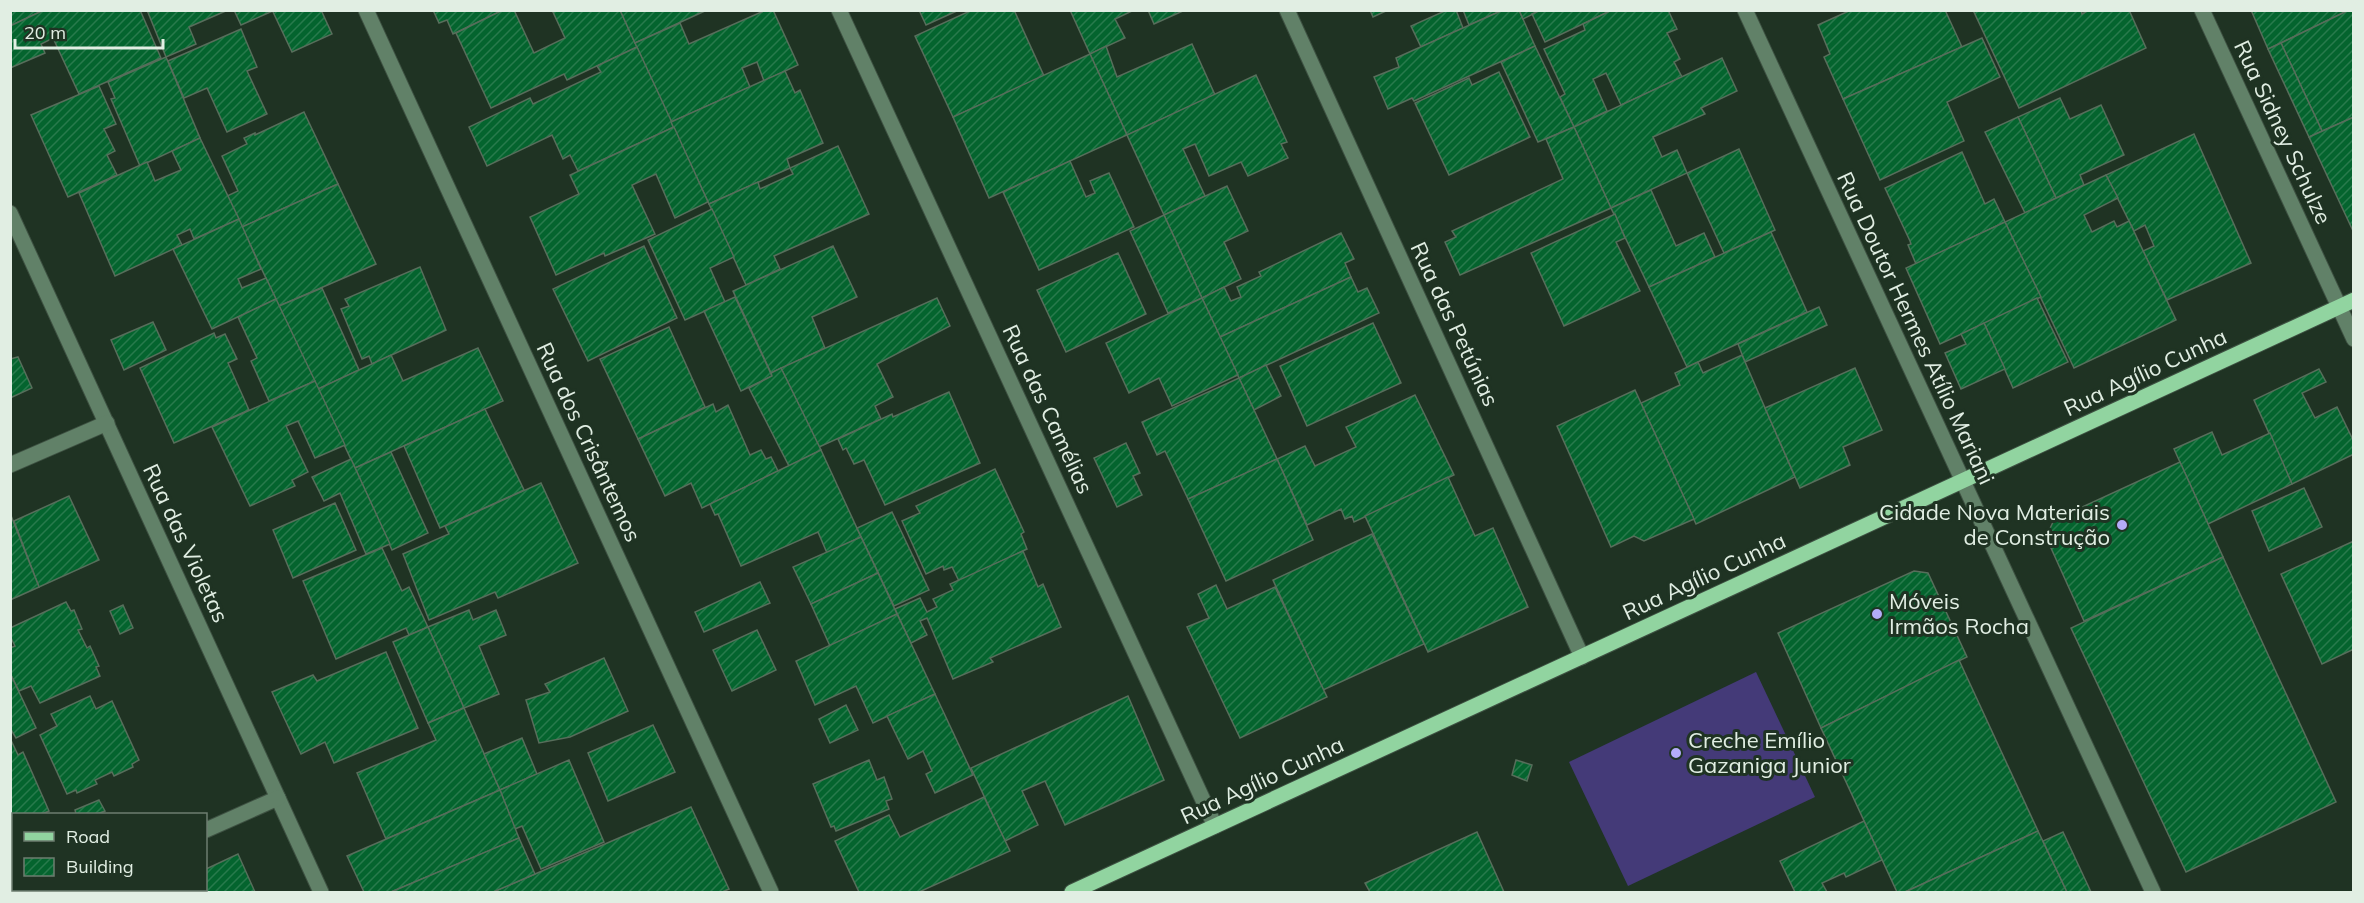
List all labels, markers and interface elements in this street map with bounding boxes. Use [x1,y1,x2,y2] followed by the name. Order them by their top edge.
[15,12,164,50] scale bar
[24,21,66,44] text: 20 m
[2228,36,2338,228] street label: Rua Sidney Schulze
[1831,167,2001,489] street label: Rua Doutor Hermes Atílio Mariani
[1405,237,1505,411] street label: Rua das Petúnias
[997,320,1099,498] street label: Rua das Camélias
[2059,322,2231,422] street label: Rua Agílio Cunha
[530,338,648,546] street label: Rua dos Crisântemos
[137,459,235,627] street label: Rua das Violetas
[1879,498,2110,551] place label: Cidade Nova Materiais de Construção
[2115,518,2129,532] marker: Cidade Nova Materiais de Construção
[1618,526,1790,626] street label: Rua Agílio Cunha
[1889,587,2029,640] place label: Móveis Irmãos Rocha
[1870,607,1884,621] marker: Móveis Irmãos Rocha
[1688,726,1851,779] place label: Creche Emílio Gazaniga Junior
[1176,730,1348,830] street label: Rua Agílio Cunha
[1669,746,1683,760] marker: Creche Emílio Gazaniga Junior
[12,813,207,891] legend
[66,825,110,848] text: Road
[66,855,134,878] text: Building

